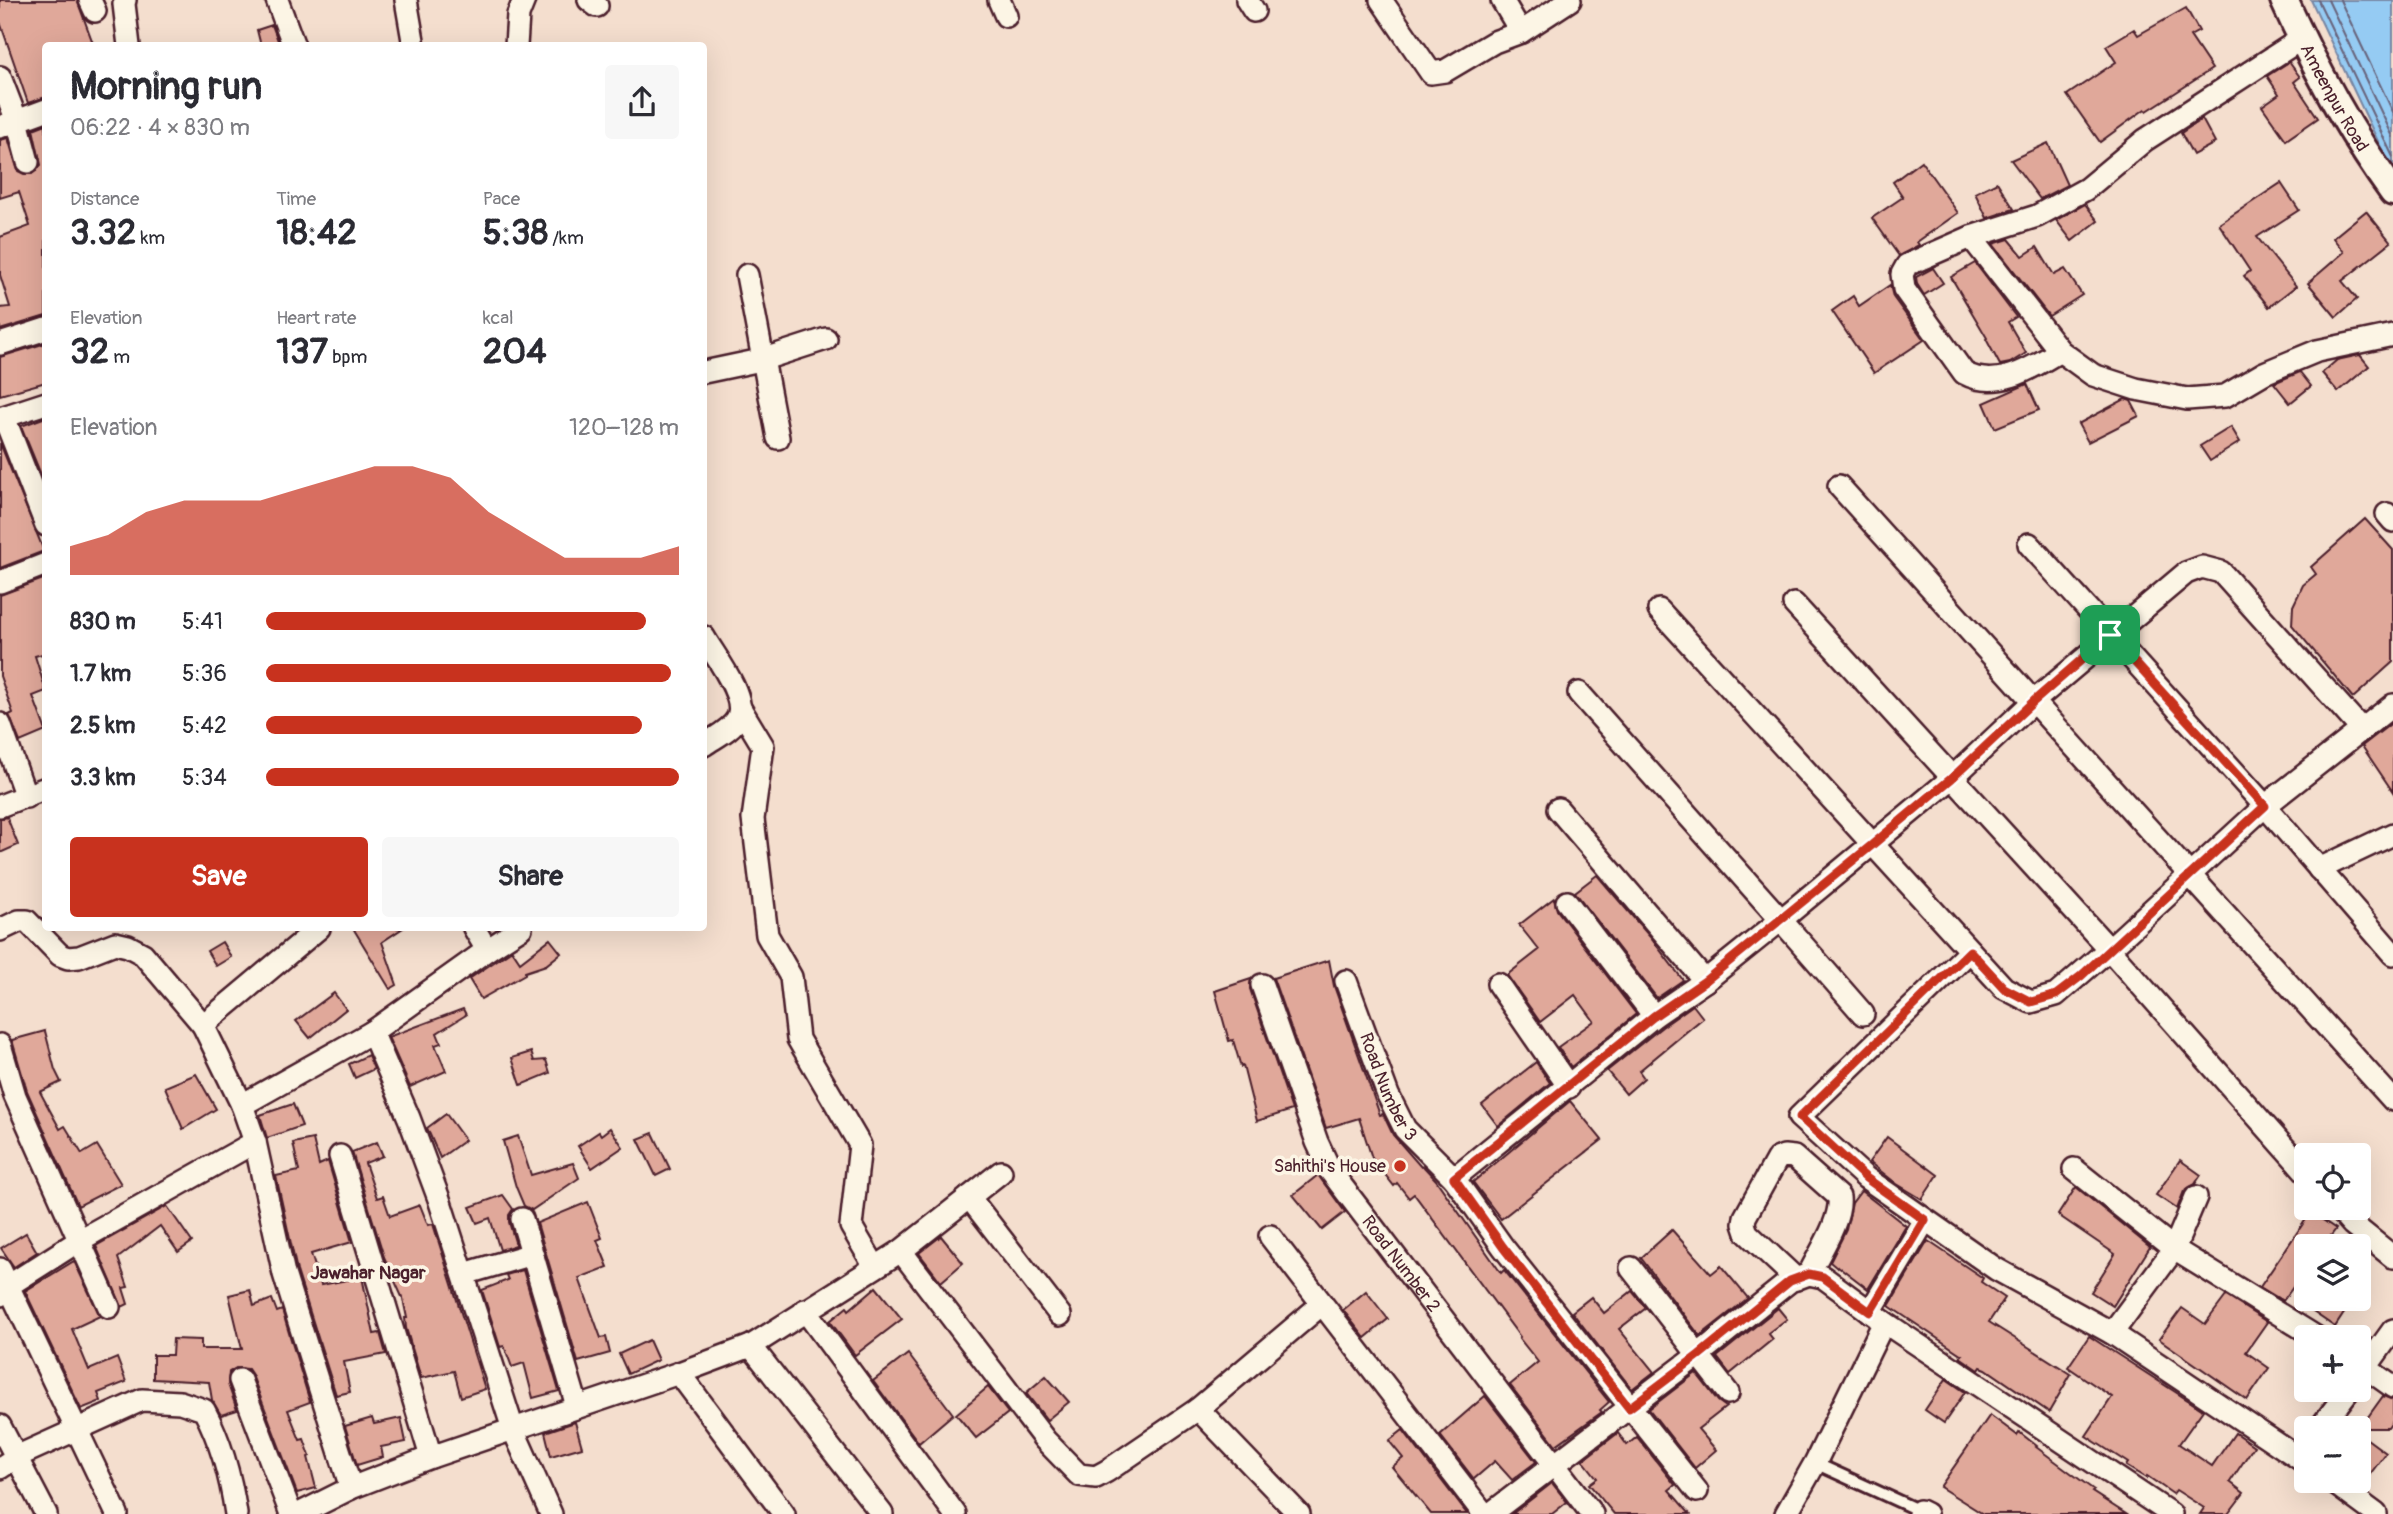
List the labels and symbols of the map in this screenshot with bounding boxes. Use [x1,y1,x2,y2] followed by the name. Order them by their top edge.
[2295,40,2374,156] street label: Ameenpur Road
[2080,605,2140,665] pin
[1355,1030,1422,1146] street label: Road Number 3
[1274,1155,1386,1178] place label: Sahithi's House
[1392,1158,1408,1174] marker: Sahithi's House
[1357,1211,1445,1317] street label: Road Number 2
[310,1261,426,1285] district label: Jawahar Nagar

